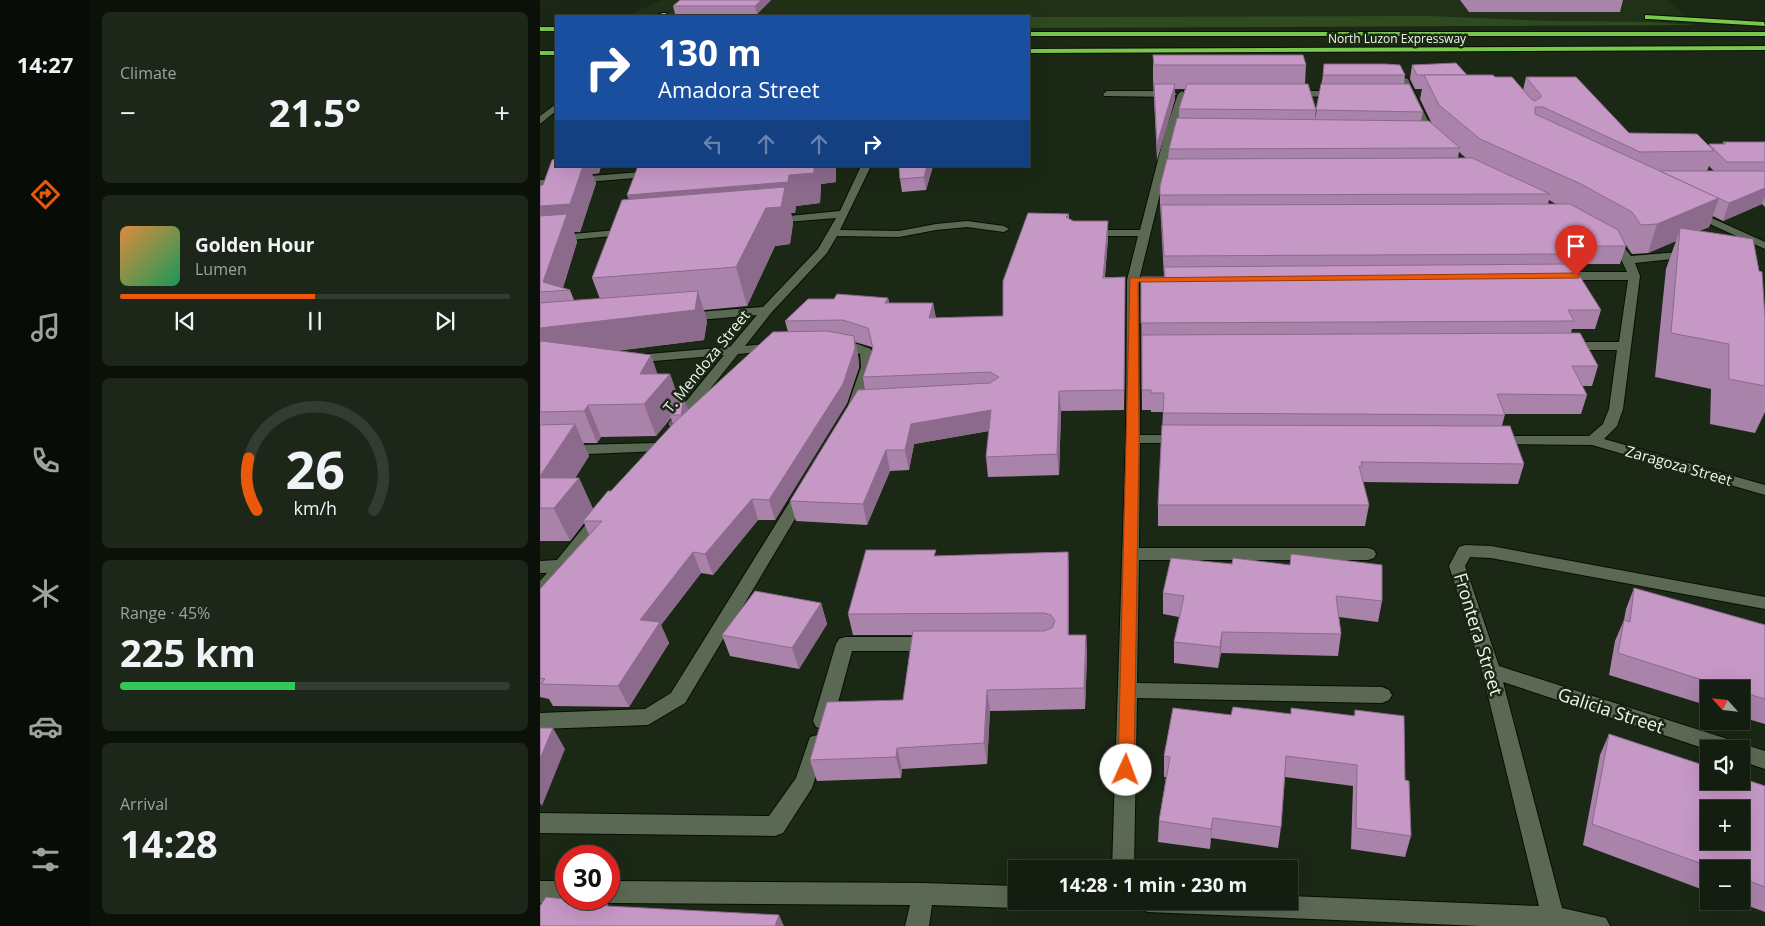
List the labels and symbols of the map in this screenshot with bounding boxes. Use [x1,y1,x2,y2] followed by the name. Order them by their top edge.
[1328,30,1467,47] street label: North Luzon Expressway
[1555,225,1597,276] pin
[658,306,754,416] street label: T. Mendoza Street
[1624,440,1734,490] street label: Zaragoza Street
[1449,570,1509,698] street label: Frontera Street
[1700,680,1750,730] north arrow
[1555,682,1667,738] street label: Galicia Street
[1099,743,1151,795] position arrow
[555,845,620,910] speed limit sign: 30

